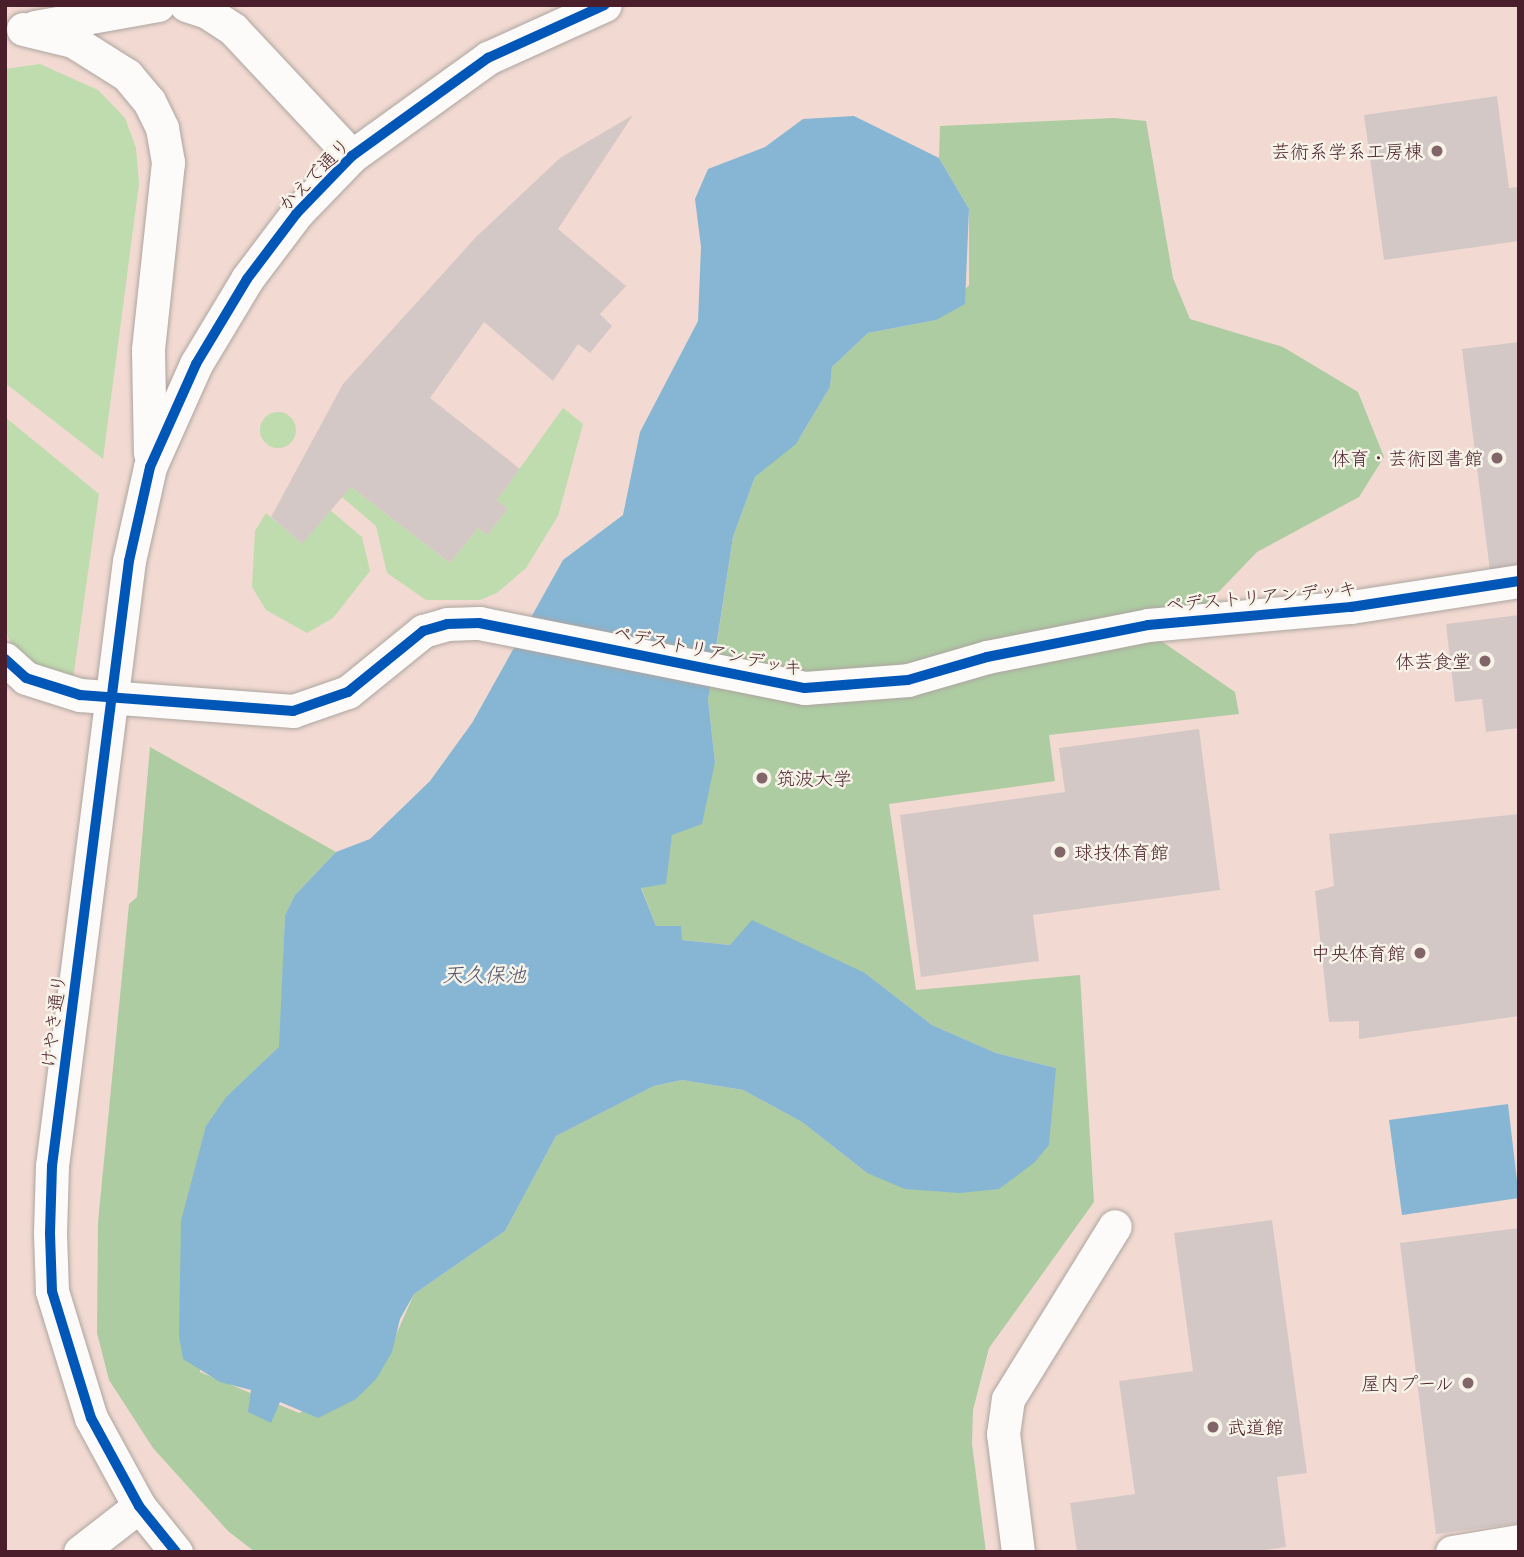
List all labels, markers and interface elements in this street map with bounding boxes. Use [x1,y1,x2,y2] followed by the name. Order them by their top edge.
[273,132,355,216] street label: かえで通り
[1271,140,1423,162] place label: 芸術系学系工房棟
[1429,143,1445,159] marker: 芸術系学系工房棟
[1331,447,1483,469] place label: 体育・芸術図書館
[1489,450,1505,466] marker: 体育・芸術図書館
[1165,576,1357,616] street label: ペデストリアンデッキ
[613,621,803,679] street label: ペデストリアンデッキ
[1395,650,1471,672] place label: 体芸食堂
[1477,653,1493,669] marker: 体芸食堂
[776,767,852,789] place label: 筑波大学
[754,770,770,786] marker: 筑波大学
[1074,841,1169,863] place label: 球技体育館
[1052,844,1068,860] marker: 球技体育館
[1311,942,1406,964] place label: 中央体育館
[1412,945,1428,961] marker: 中央体育館
[442,961,526,987] water label: 天久保池
[36,972,70,1070] street label: けやき通り
[1360,1372,1454,1394] place label: 屋内プール
[1460,1375,1476,1391] marker: 屋内プール
[1227,1416,1284,1438] place label: 武道館
[1205,1419,1221,1435] marker: 武道館

